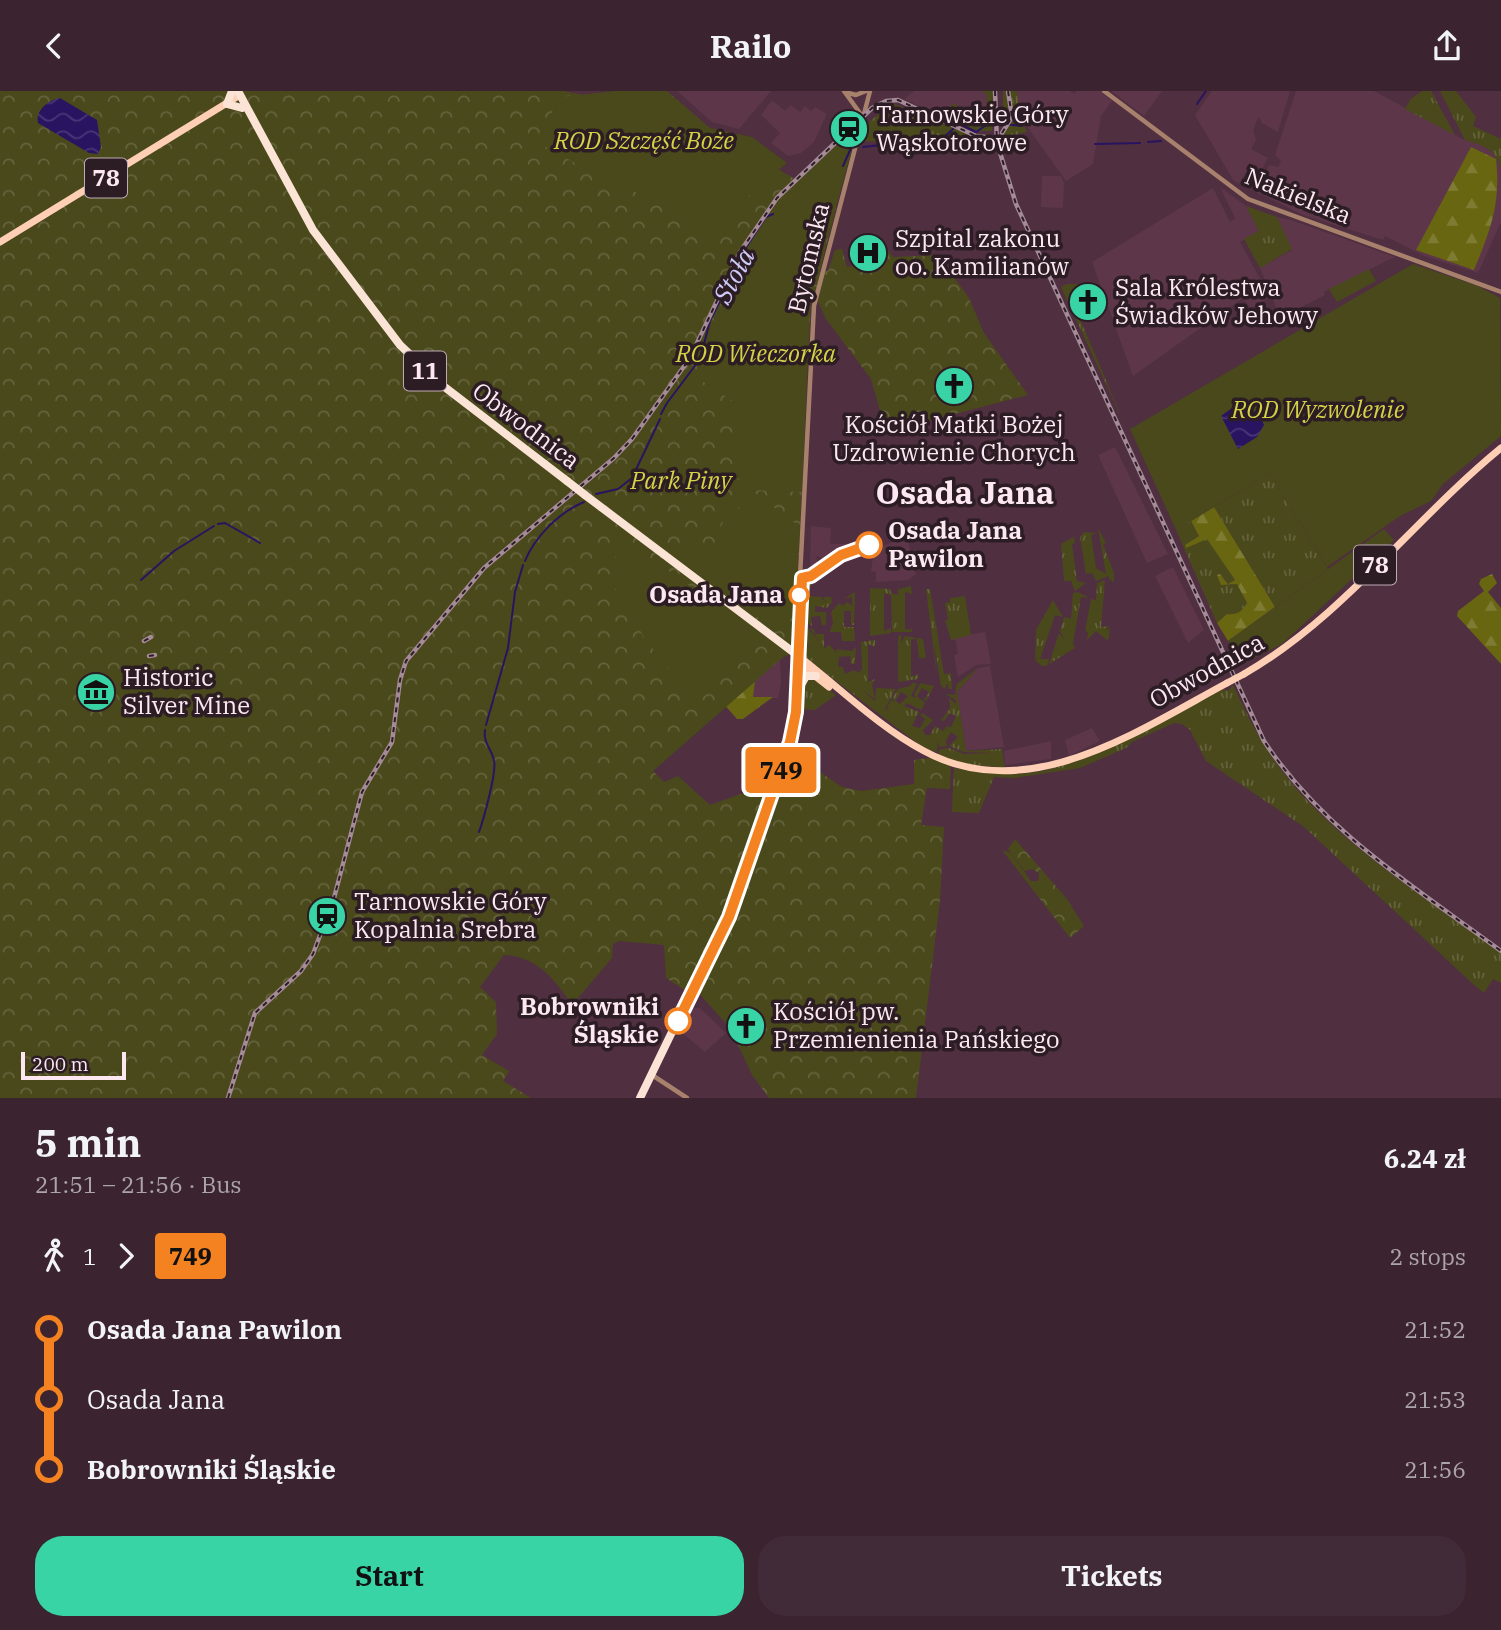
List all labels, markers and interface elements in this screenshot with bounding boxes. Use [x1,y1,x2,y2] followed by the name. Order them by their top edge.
[710,25,791,67] text: Railo
[35,27,73,65] icon: back
[1428,27,1466,65] icon: share
[876,98,1069,158] place label: Tarnowskie Góry Wąskotorowe
[828,108,870,150] station icon: Tarnowskie Góry Wąskotorowe
[553,124,734,156] park label: ROD Szczęść Boże
[85,159,127,197] road number: 78
[1240,159,1356,231] street label: Nakielska
[780,199,836,316] street label: Bytomska
[895,222,1069,282] place label: Szpital zakonu oo. Kamilianów
[847,232,889,274] hospital icon: Szpital zakonu oo. Kamilianów
[704,242,762,310] water label: Stoła
[1115,271,1318,331] place label: Sala Królestwa Świadków Jehowy
[1067,281,1109,323] church icon: Sala Królestwa Świadków Jehowy
[675,337,836,369] park label: ROD Wieczorka
[404,351,446,391] road number: 11
[933,365,975,407] church icon: Kościół Matki Bożej Uzdrowienie Chorych
[466,374,587,476] street label: Obwodnica
[1231,393,1405,425] park label: ROD Wyzwolenie
[832,408,1076,468] place label: Kościół Matki Bożej Uzdrowienie Chorych
[630,464,734,496] park label: Park Piny
[876,471,1054,513] district label: Osada Jana
[888,514,1022,574] place label: Osada Jana Pawilon
[856,532,882,558] marker: Osada Jana Pawilon
[1354,545,1396,585] road number: 78
[649,578,783,610] place label: Osada Jana
[789,585,809,605] marker: Osada Jana
[1143,625,1270,715] street label: Obwodnica
[123,661,250,721] place label: Historic Silver Mine
[75,671,117,713] museum icon: Historic Silver Mine
[741,747,821,793] line badge: 749
[759,754,803,786] text: 749
[354,885,547,945] place label: Tarnowskie Góry Kopalnia Srebra
[306,895,348,937] station icon: Tarnowskie Góry Kopalnia Srebra
[520,990,659,1050] place label: Bobrowniki Śląskie
[773,995,1060,1055] place label: Kościół pw. Przemienienia Pańskiego
[725,1005,767,1047] church icon: Kościół pw. Przemienienia Pańskiego
[665,1008,691,1034] marker: Bobrowniki Śląskie
[21,1049,126,1081] scale bar
[32,1052,89,1076] text: 200 m
[35,1118,141,1167] text: 5 min
[1384,1141,1466,1175] text: 6.24 zł
[35,1169,242,1199] text: 21:51 – 21:56 · Bus
[35,1237,73,1275] icon: walk
[107,1237,145,1275] icon: forward
[169,1240,212,1272] text: 749
[83,1241,97,1271] text: 1
[1389,1241,1466,1271] text: 2 stops
[87,1312,342,1346] text: Osada Jana Pawilon
[1404,1314,1466,1344] text: 21:52
[87,1382,225,1416] text: Osada Jana
[1404,1384,1466,1414] text: 21:53
[87,1452,336,1486] text: Bobrowniki Śląskie
[1404,1454,1466,1484] text: 21:56
[35,1536,744,1616] button: Start
[758,1536,1466,1616] button: Tickets

